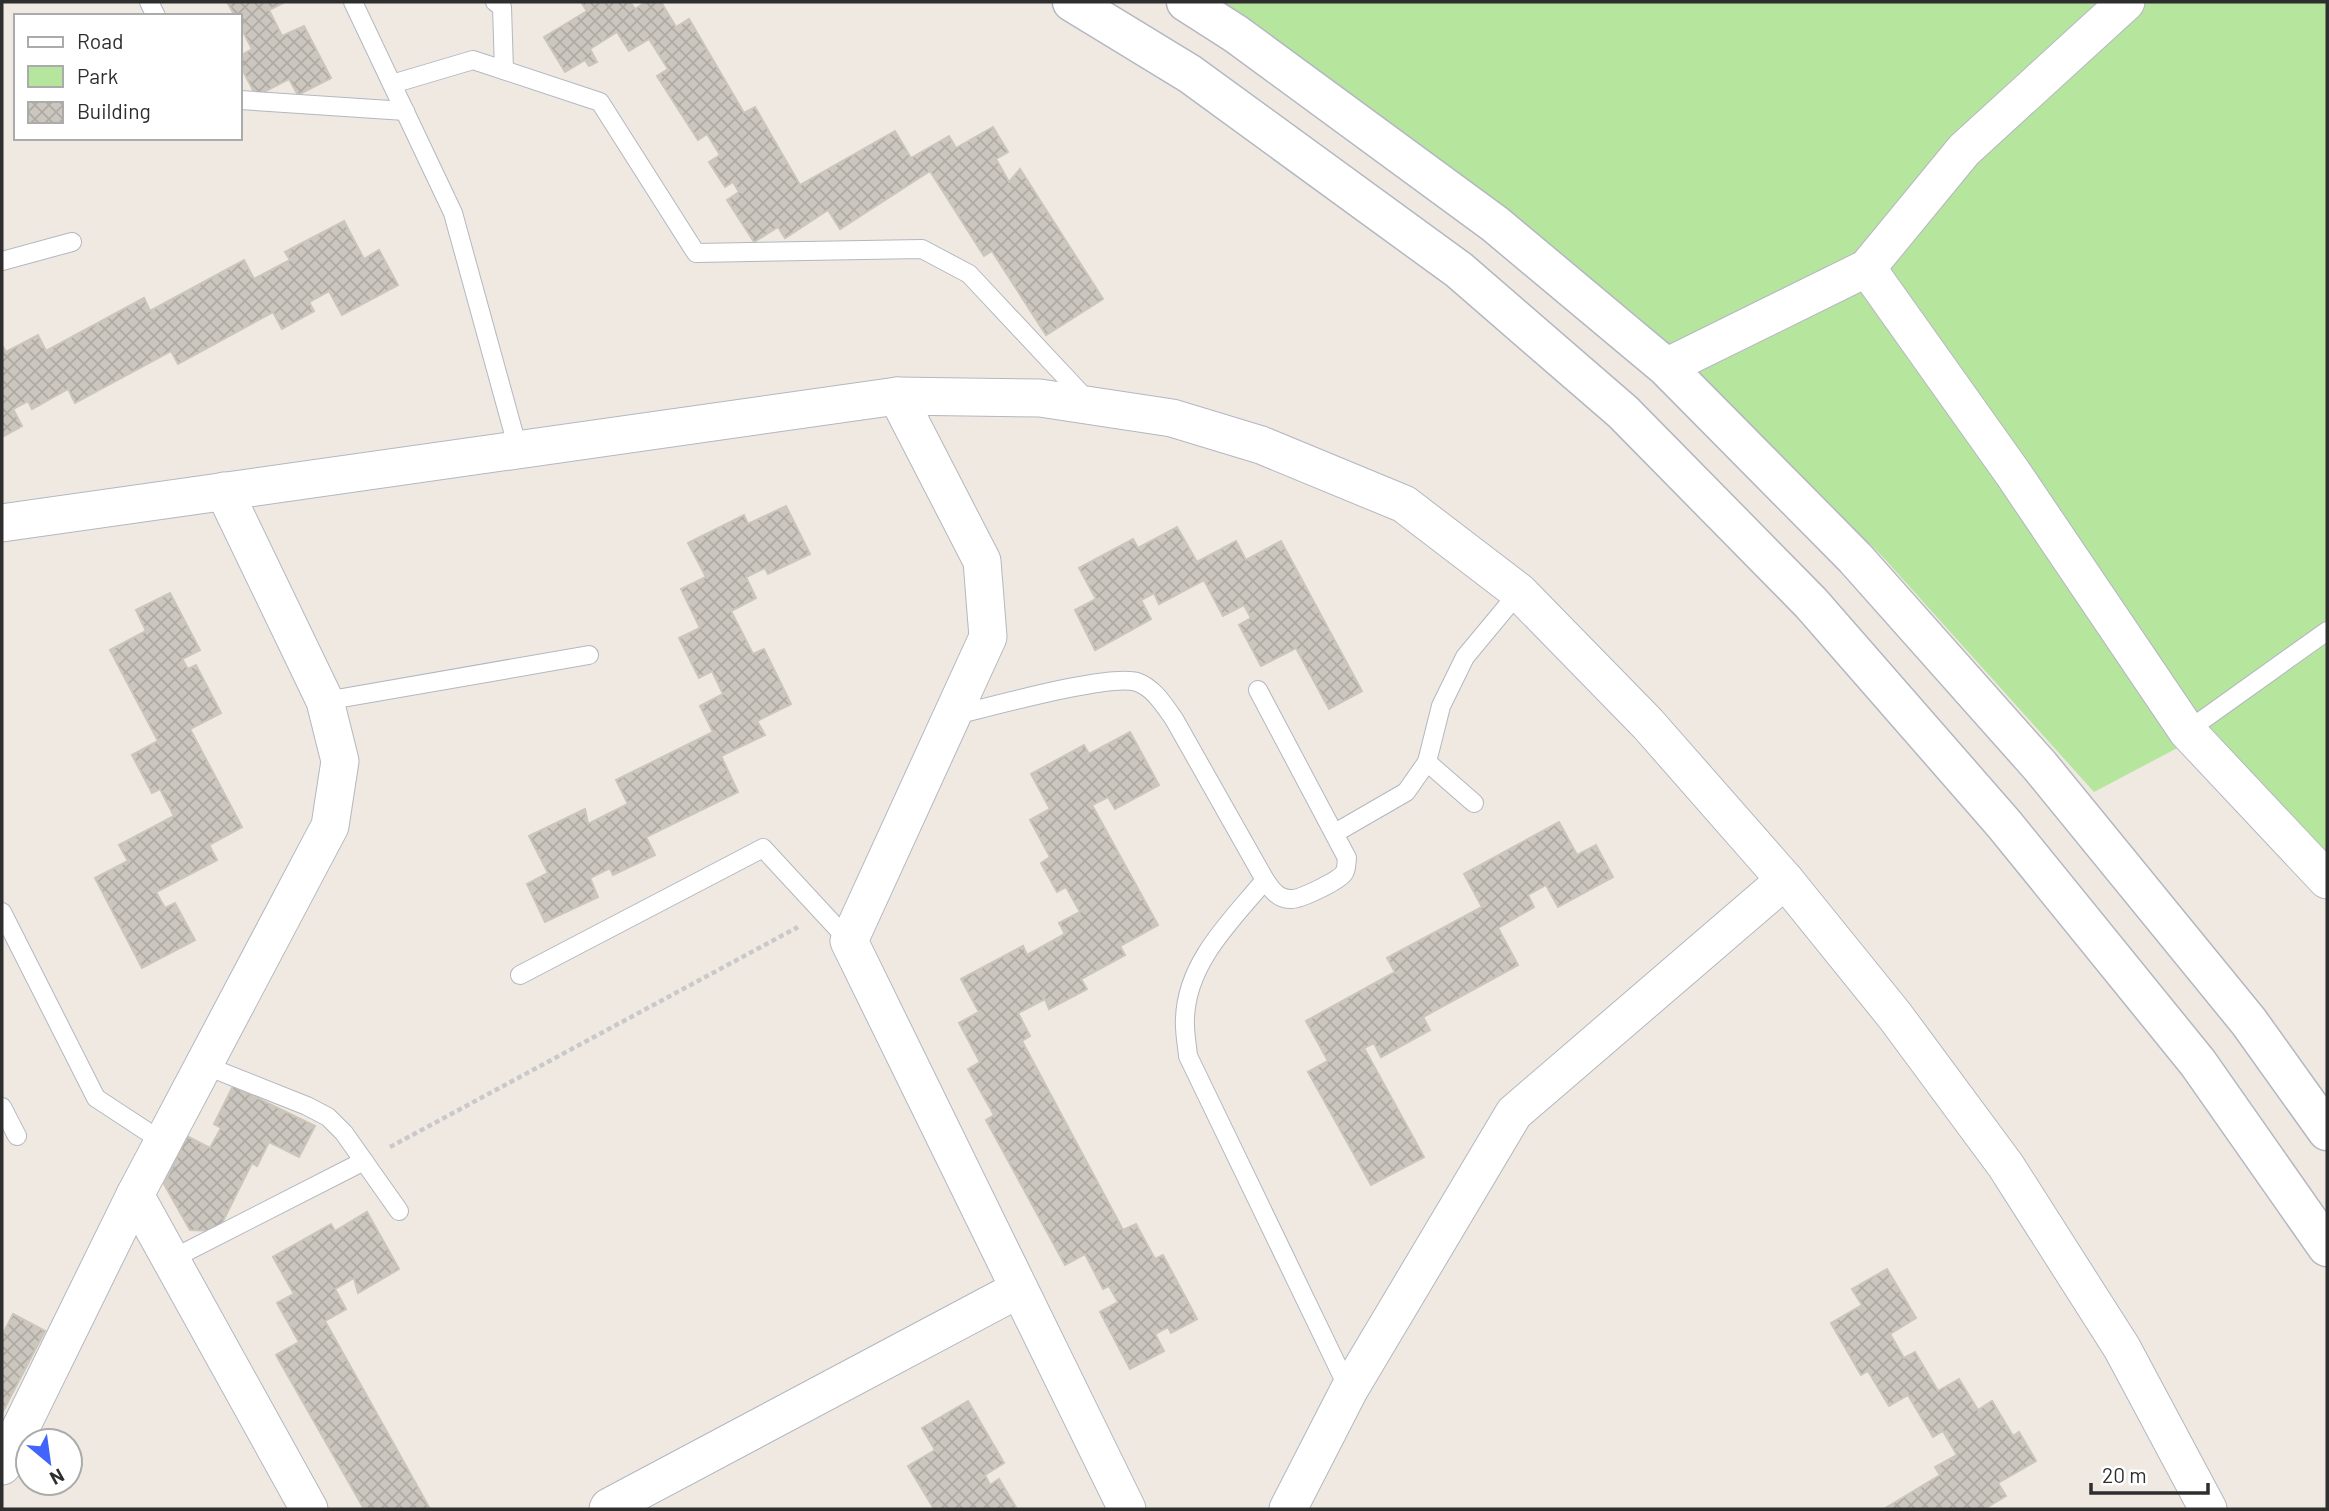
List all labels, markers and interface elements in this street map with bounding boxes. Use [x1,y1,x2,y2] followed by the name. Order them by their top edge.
[14,14,242,140] legend
[77,28,123,53] text: Road
[77,63,118,88] text: Park
[77,98,151,123] text: Building
[14,1427,84,1497] north arrow
[2091,1452,2208,1496] scale bar
[2102,1462,2147,1487] text: 20 m
[46,1464,69,1490] text: N

